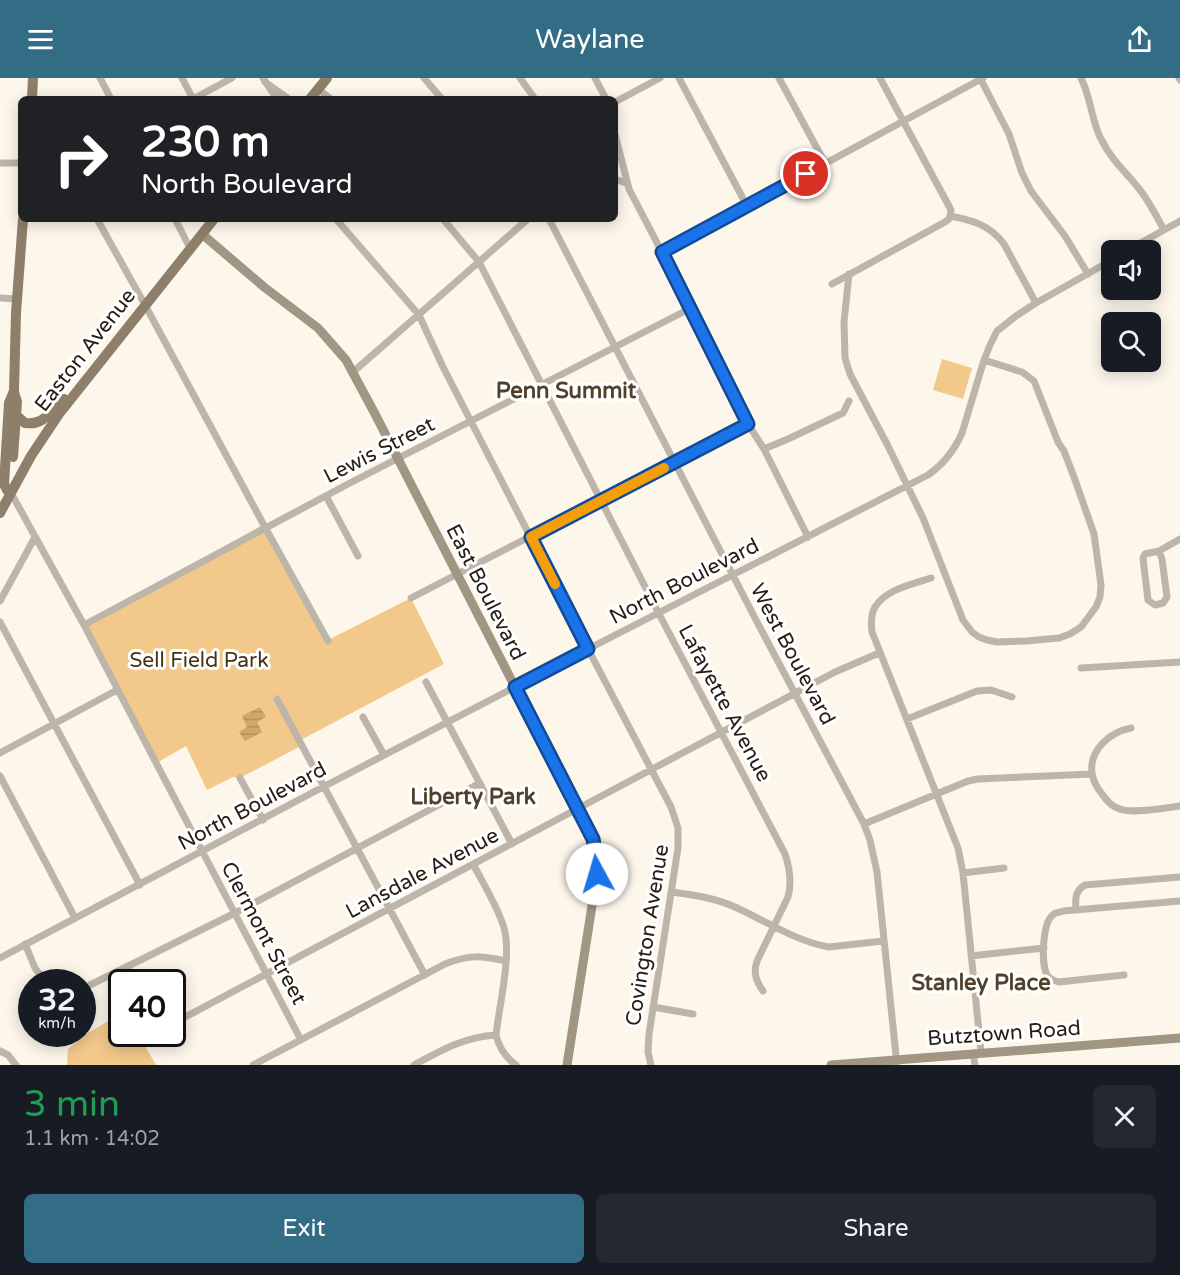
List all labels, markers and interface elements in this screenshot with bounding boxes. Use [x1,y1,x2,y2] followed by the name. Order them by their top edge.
[24,23,57,56] icon: menu
[535,23,645,56] text: Waylane
[1123,23,1156,56] icon: share
[141,117,270,168] text: 230 m
[42,120,120,198] icon: right
[780,148,831,199] pin
[789,157,822,190] icon: arrive
[141,168,352,201] text: North Boulevard
[1101,240,1161,372] map controls
[1101,240,1161,300] button: sound
[30,284,141,417] street label: Easton Avenue
[1101,312,1161,372] button: search
[496,378,637,404] district label: Penn Summit
[320,412,439,489] street label: Lewis Street
[441,520,531,664] street label: East Boulevard
[605,533,763,630] street label: North Boulevard
[745,579,840,729] street label: West Boulevard
[673,620,777,786] street label: Lafayette Avenue
[129,648,269,673] park label: Sell Field Park
[174,757,331,856] street label: North Boulevard
[410,784,536,810] district label: Liberty Park
[342,823,503,924] street label: Lansdale Avenue
[565,842,629,906] position arrow
[621,842,674,1028] street label: Covington Avenue
[215,858,312,1009] street label: Clermont Street
[108,969,186,1047] speed limit sign: 40
[911,970,1051,996] district label: Stanley Place
[38,982,76,1019] text: 32
[38,1014,76,1032] text: km/h
[926,1016,1082,1051] street label: Butztown Road
[24,1083,120,1126] text: 3 min
[1093,1085,1156,1148] button: close
[24,1127,160,1151] text: 1.1 km · 14:02
[24,1194,584,1263] button: Exit
[596,1194,1156,1263] button: Share

